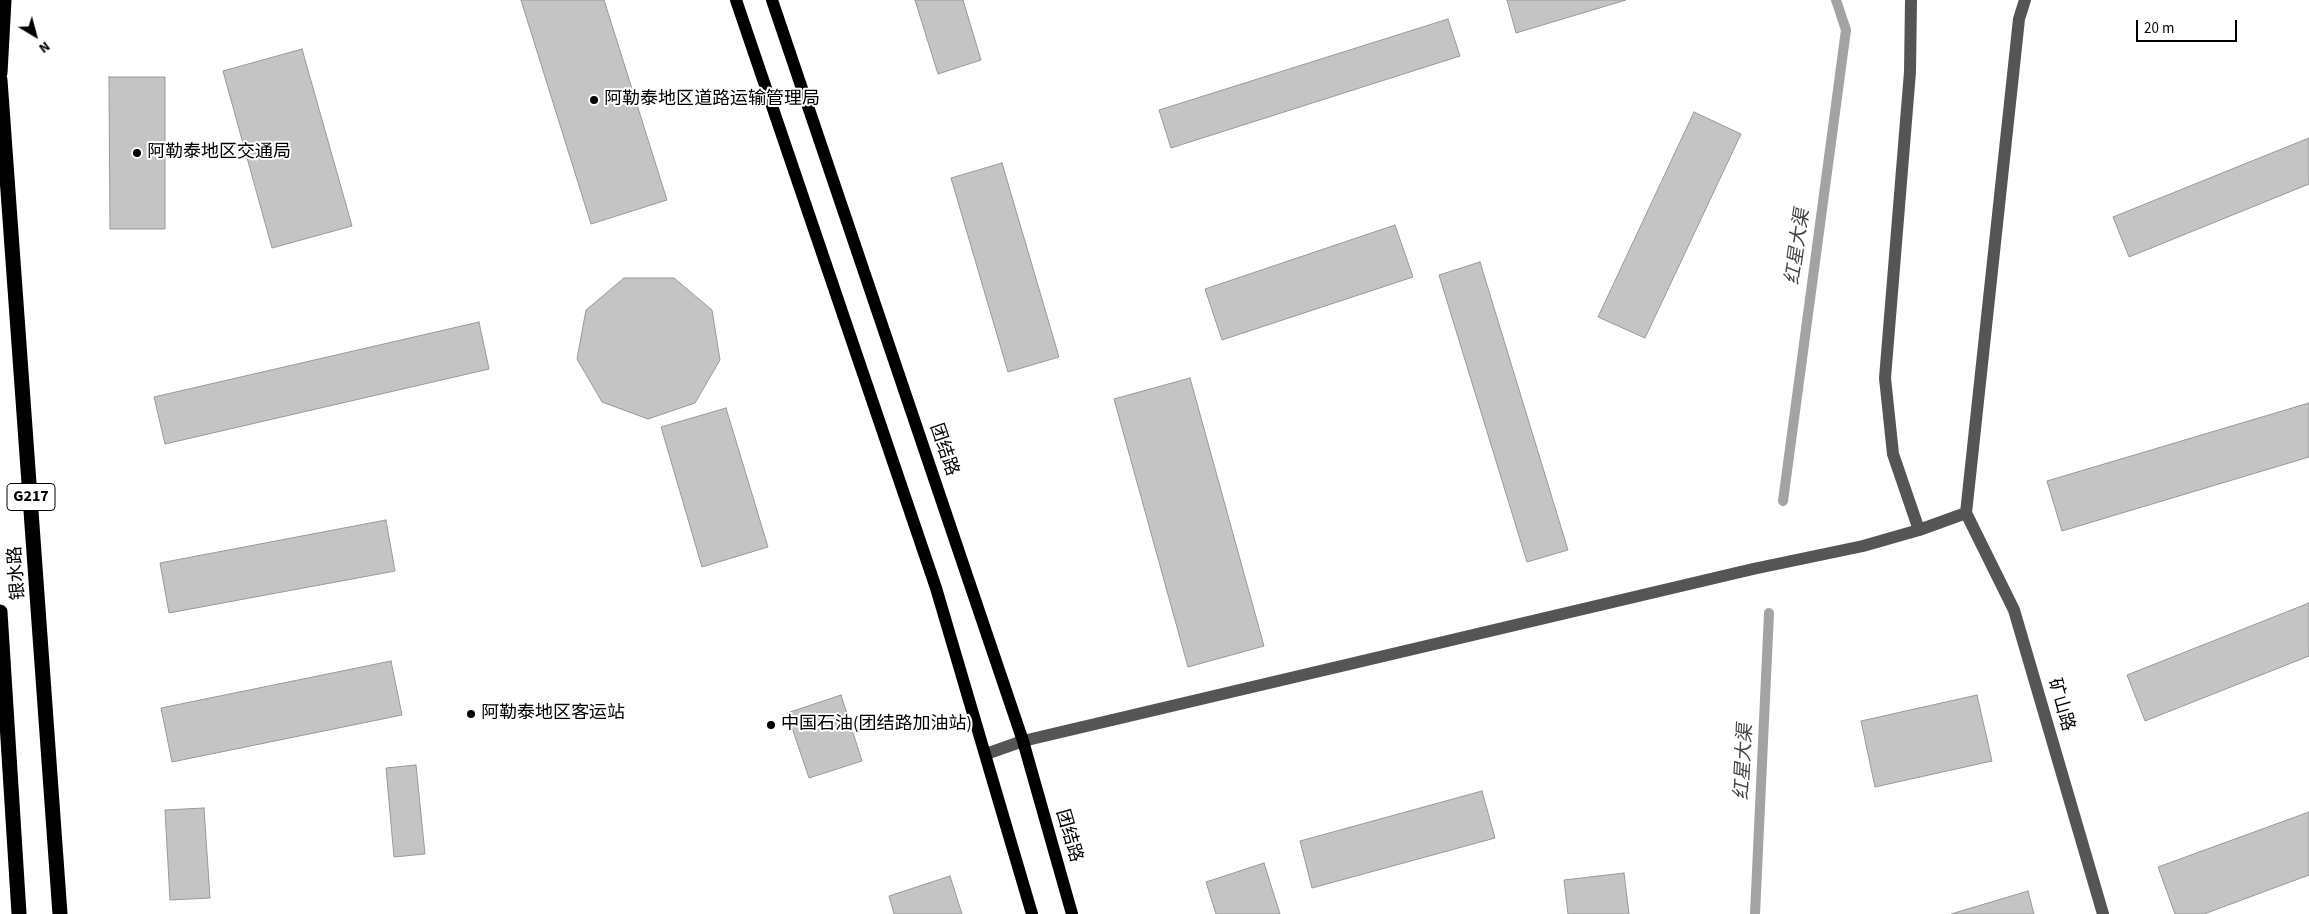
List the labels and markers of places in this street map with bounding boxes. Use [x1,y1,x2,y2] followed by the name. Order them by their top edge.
[604,89,820,111] place label: 阿勒泰地区道路运输管理局
[588,94,600,106] marker: 阿勒泰地区道路运输管理局
[147,142,291,164] place label: 阿勒泰地区交通局
[131,147,143,159] marker: 阿勒泰地区交通局
[481,703,625,725] place label: 阿勒泰地区客运站
[465,708,477,720] marker: 阿勒泰地区客运站
[781,714,972,736] place label: 中国石油(团结路加油站)
[765,719,777,731] marker: 中国石油(团结路加油站)

